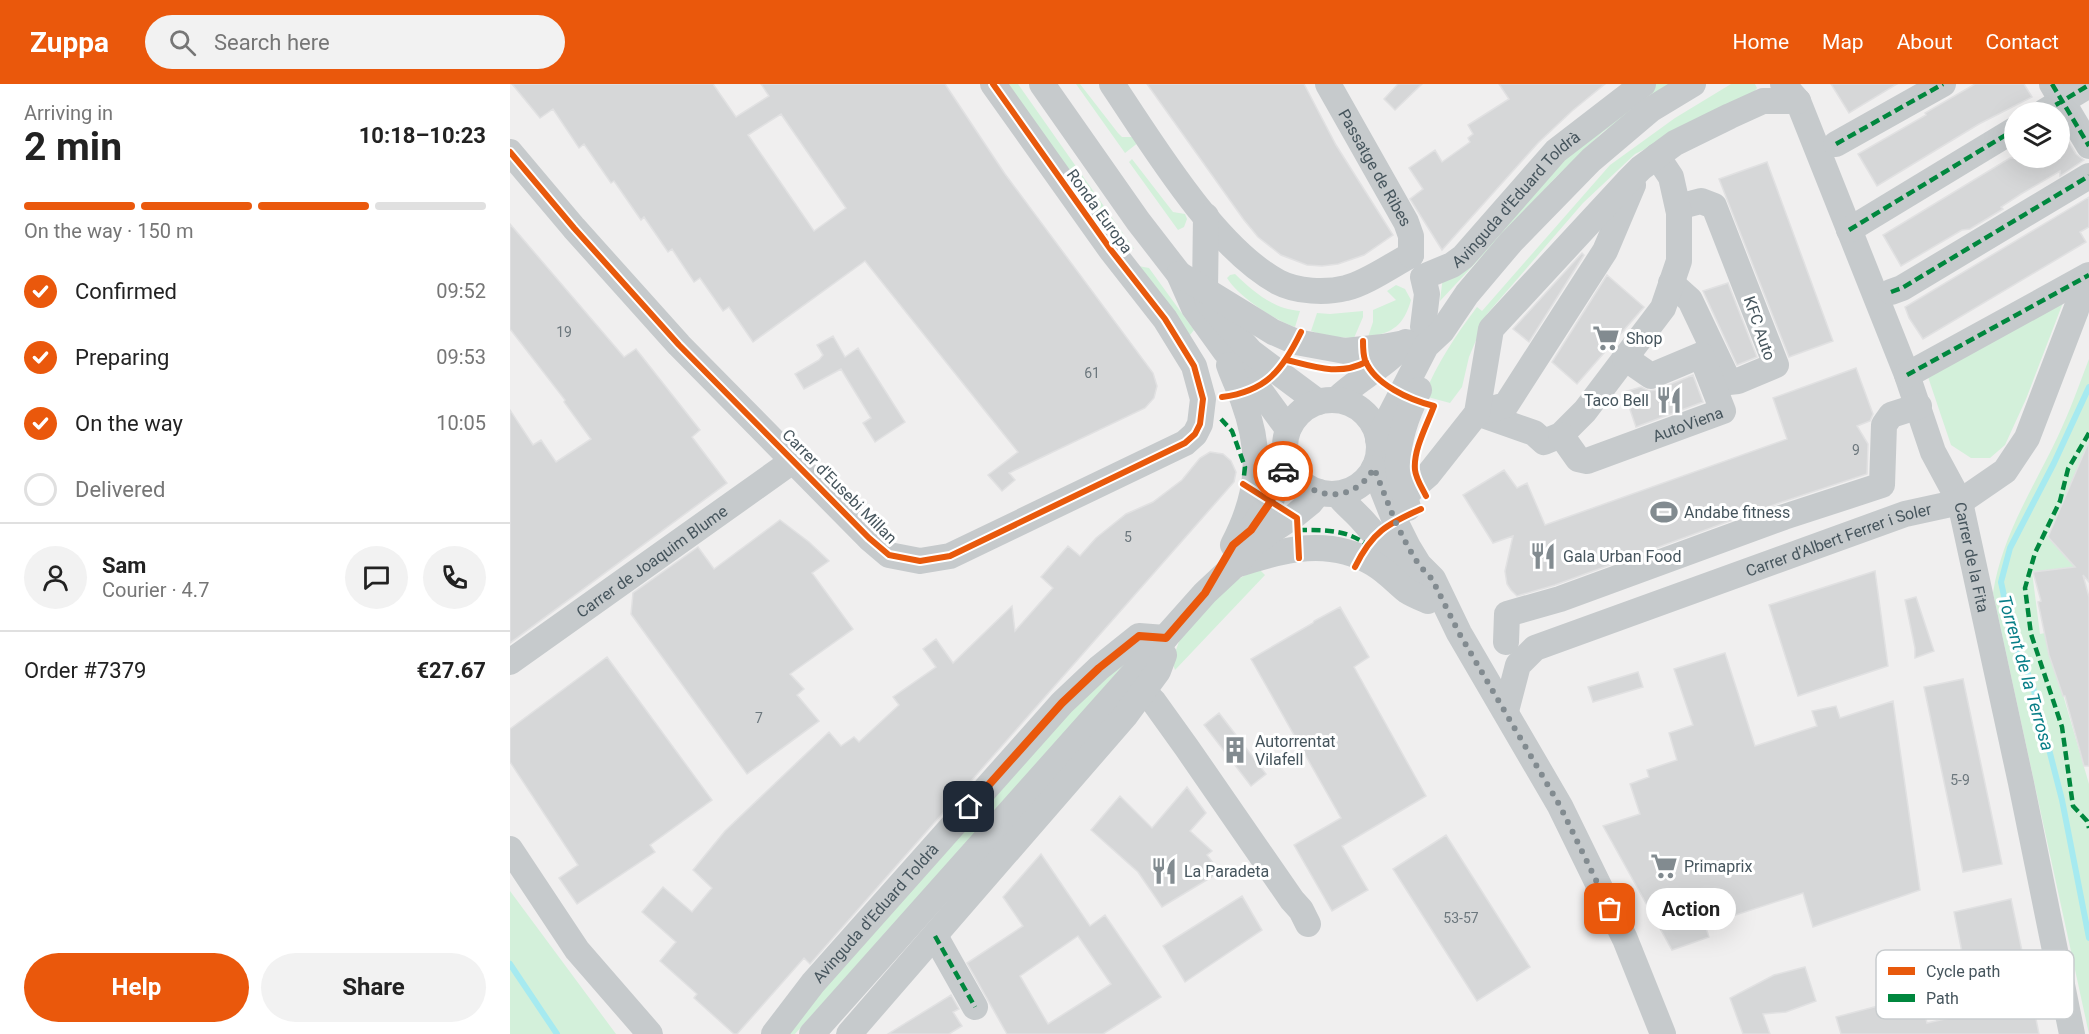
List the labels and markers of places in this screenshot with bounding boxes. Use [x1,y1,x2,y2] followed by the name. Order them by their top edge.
[1591,323,1621,353] supermarket icon: Shop
[1626,329,1662,348] place label: Shop
[1654,385,1684,415] restaurant icon: Taco Bell
[1584,391,1649,410] place label: Taco Bell
[1649,497,1679,527] sports icon: Andabe fitness
[1684,503,1790,522] place label: Andabe fitness
[1528,541,1558,571] restaurant icon: Gala Urban Food
[1563,547,1681,566] place label: Gala Urban Food
[1255,732,1336,769] place label: Autorrentat Vilafell
[1220,735,1250,765] building icon: Autorrentat Vilafell
[943,781,994,832] pin
[1649,851,1679,881] supermarket icon: Primaprix
[1149,856,1179,886] restaurant icon: La Paradeta
[1684,857,1752,876] place label: Primaprix
[1184,862,1269,881] place label: La Paradeta
[1584,883,1635,934] pin
[1646,888,1736,930] callout: Action

